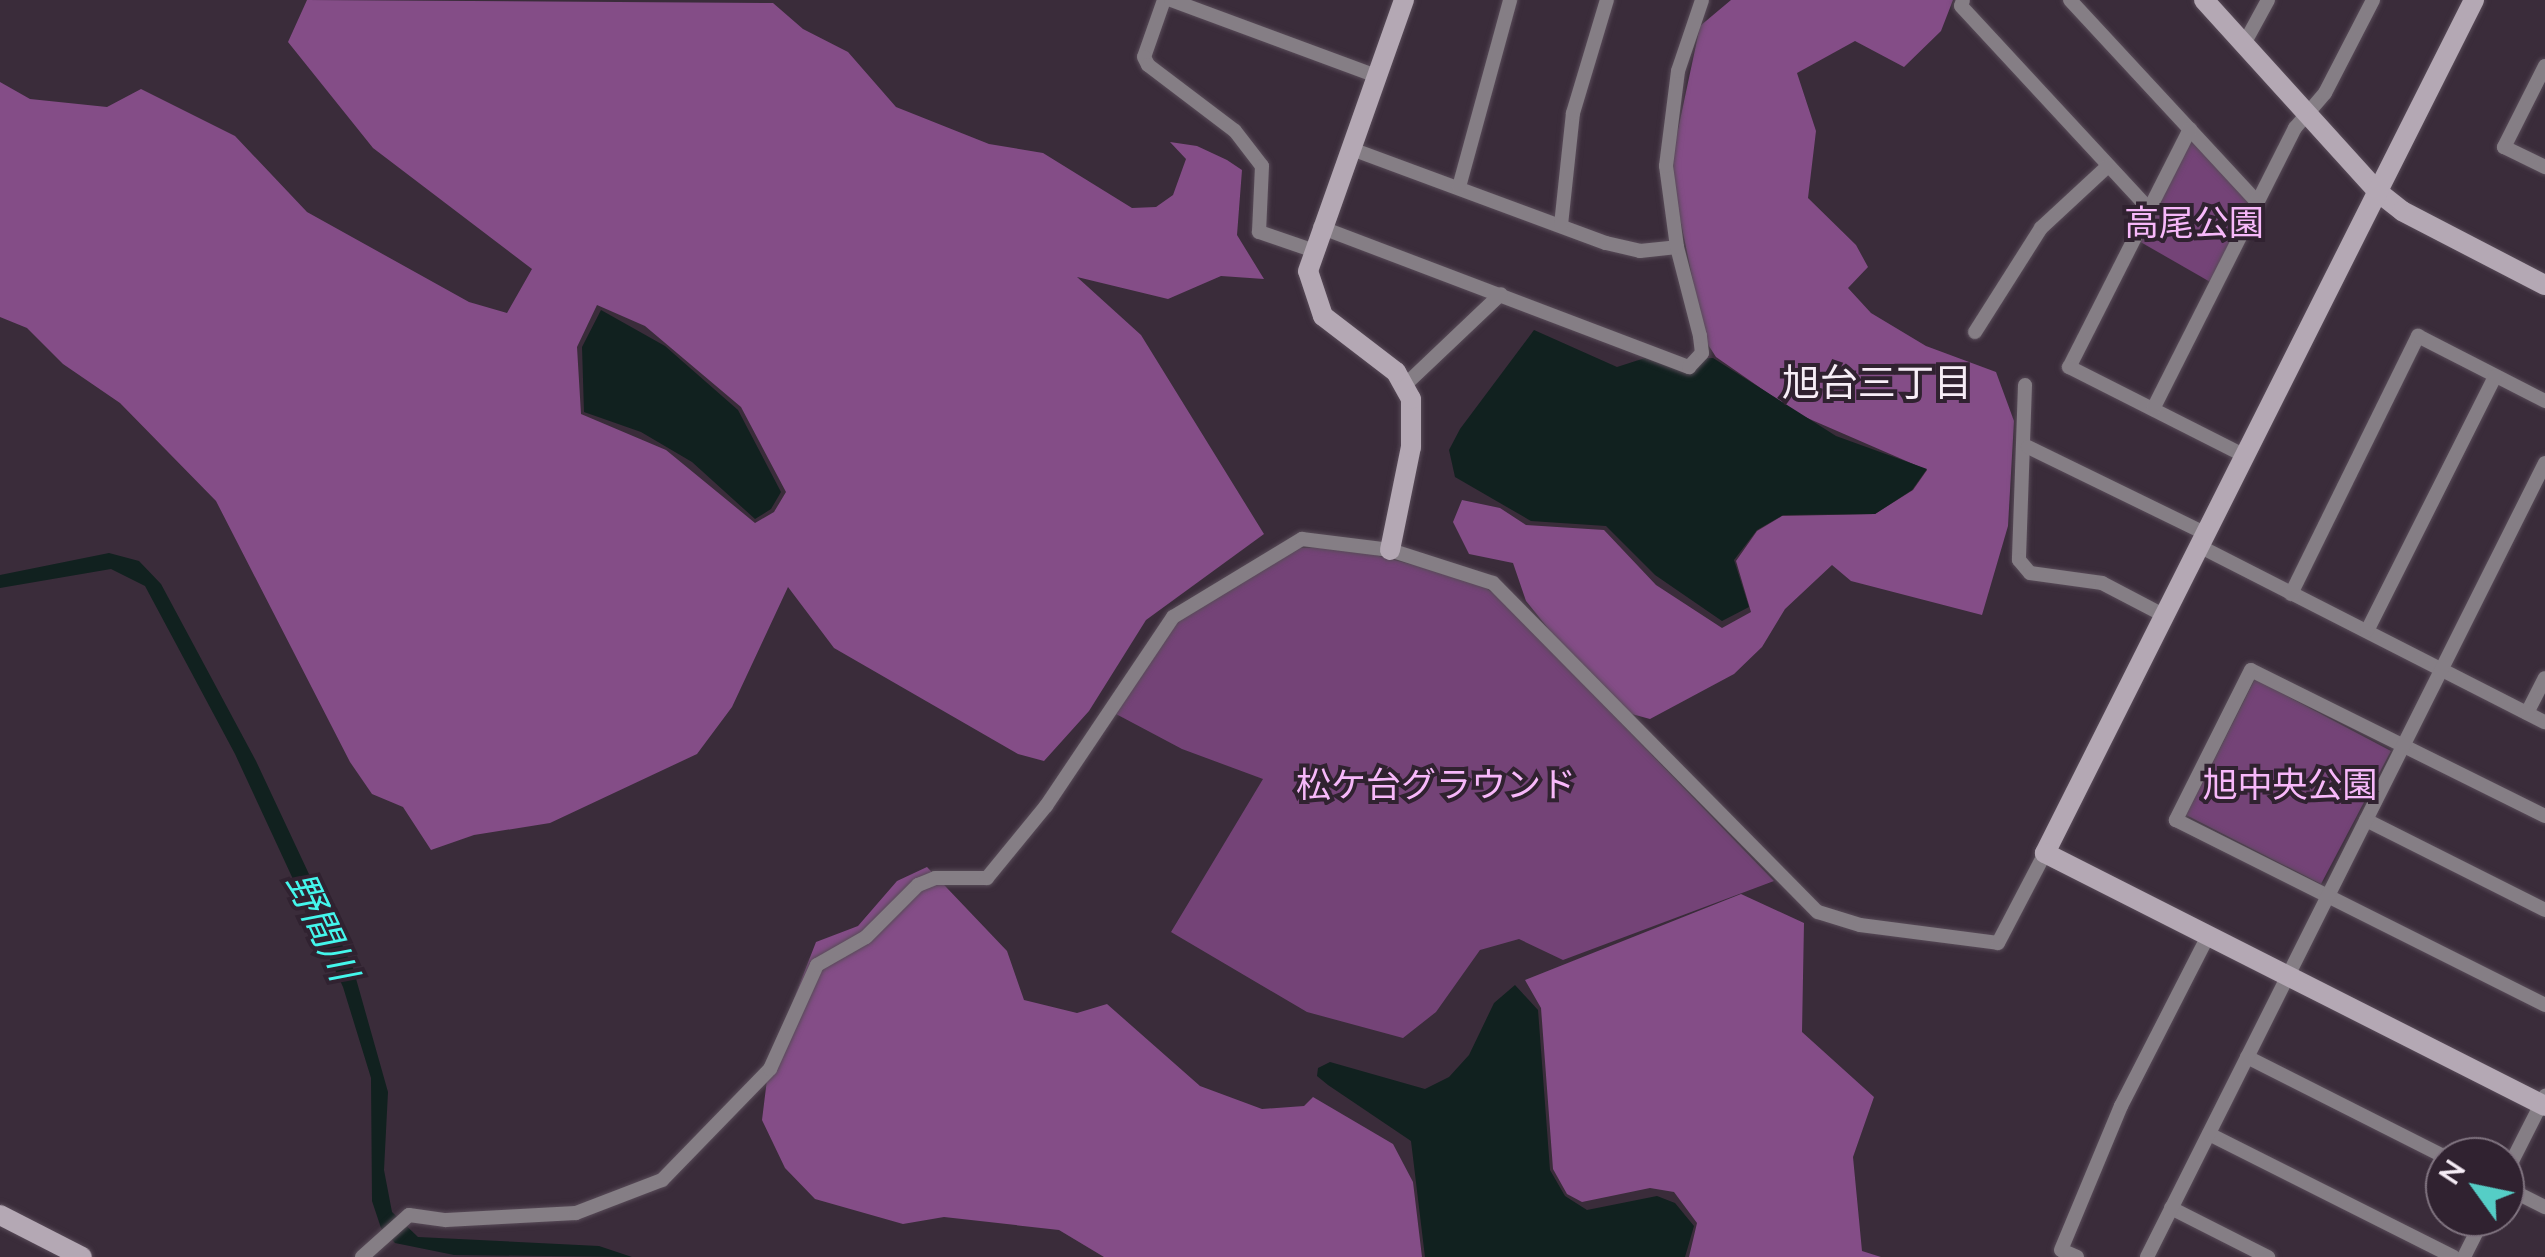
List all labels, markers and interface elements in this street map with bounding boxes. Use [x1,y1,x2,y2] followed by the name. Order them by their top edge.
[2124,200,2264,242] park label: 高尾公園
[1782,359,1972,405] district label: 旭台三丁目
[1296,762,1576,804] park label: 松ケ台グラウンド
[2203,762,2377,804] park label: 旭中央公園
[278,865,368,987] water label: 野間川
[2425,1137,2525,1237] north arrow
[2431,1153,2472,1190] text: N

